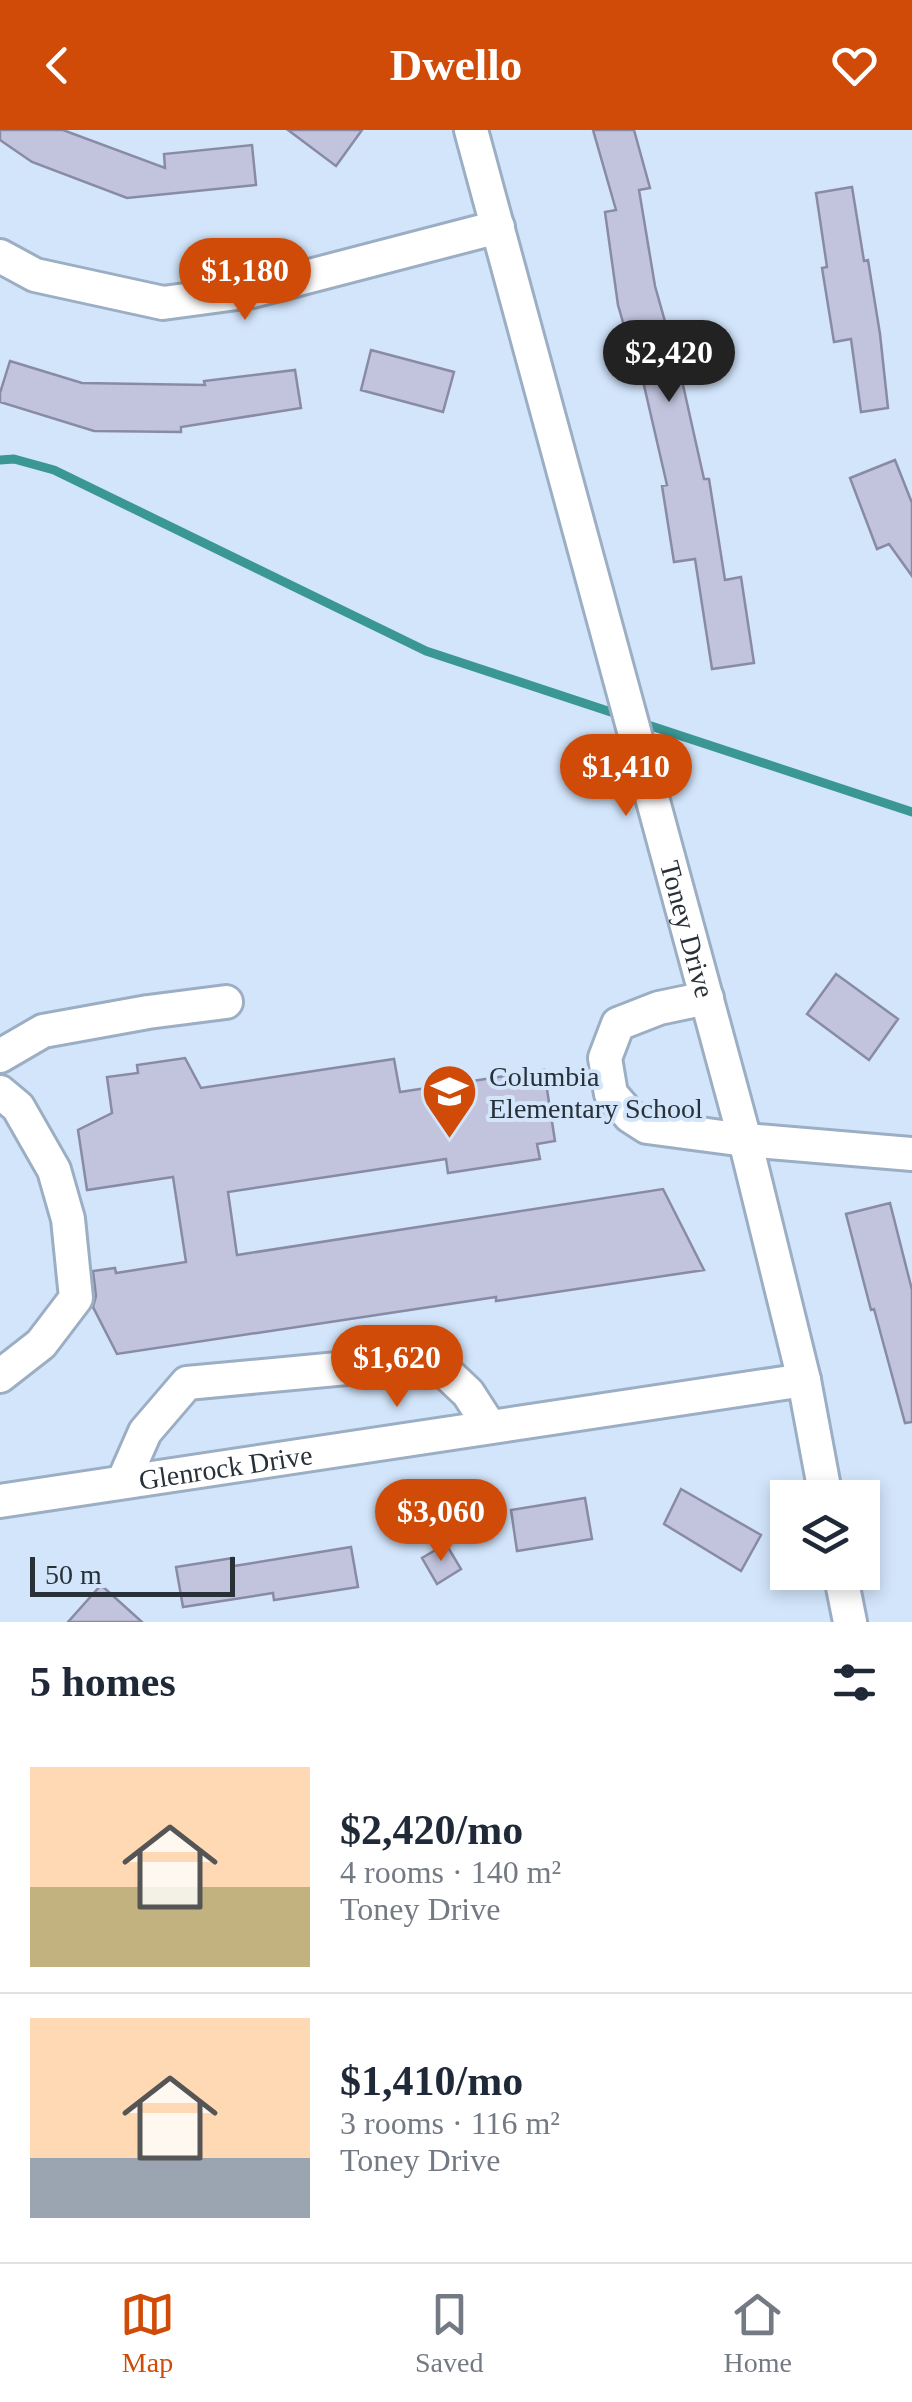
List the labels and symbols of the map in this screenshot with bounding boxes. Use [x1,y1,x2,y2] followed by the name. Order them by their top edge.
[164,238,326,323] pin: $1,180
[588,320,750,405] pin: $2,420
[545,734,707,819] pin: $1,410
[654,857,721,1001] street label: Toney Drive
[489,1061,703,1124] place label: Columbia Elementary School
[420,1062,480,1141] school or university icon: Columbia Elementary School
[316,1325,478,1410] pin: $1,620
[137,1439,314,1496] street label: Glenrock Drive
[360,1479,522,1564] pin: $3,060
[30,1552,235,1596] scale bar

